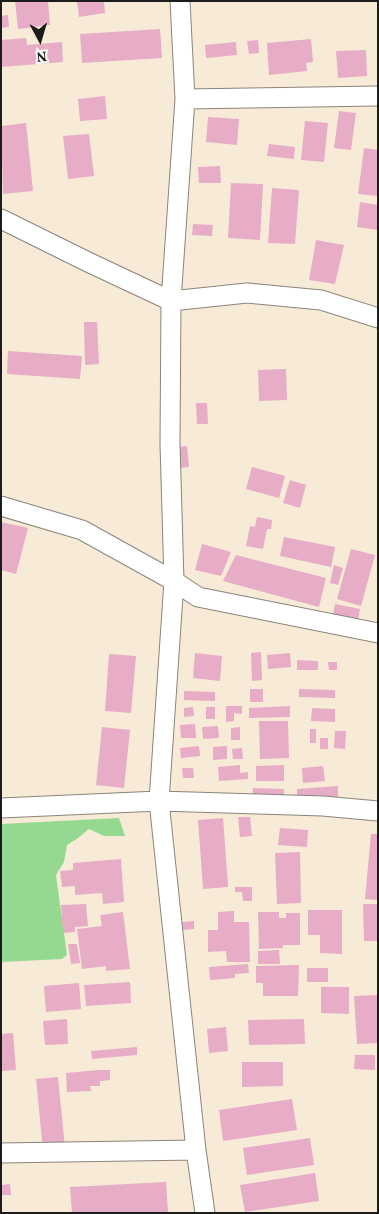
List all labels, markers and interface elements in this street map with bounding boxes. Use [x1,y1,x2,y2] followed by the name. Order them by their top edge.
[15,15,65,65] north arrow
[36,45,48,65] text: N

